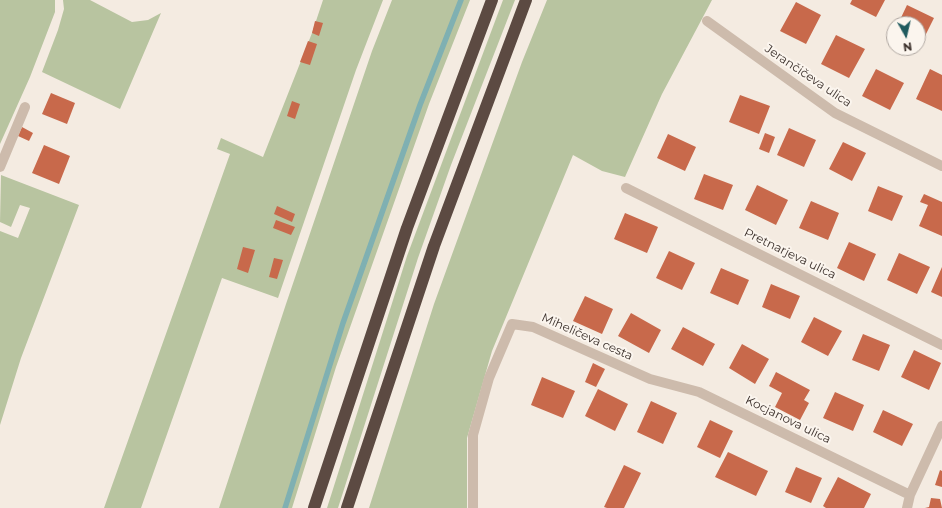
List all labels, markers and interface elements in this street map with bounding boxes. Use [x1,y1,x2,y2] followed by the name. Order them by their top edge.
[886,16,926,56] north arrow
[902,39,913,54] text: N
[762,42,854,110] street label: Jerančičeva ulica
[742,226,838,282] street label: Pretnarjeva ulica
[539,310,635,364] street label: Miheličeva cesta
[743,393,833,447] street label: Kocjanova ulica

